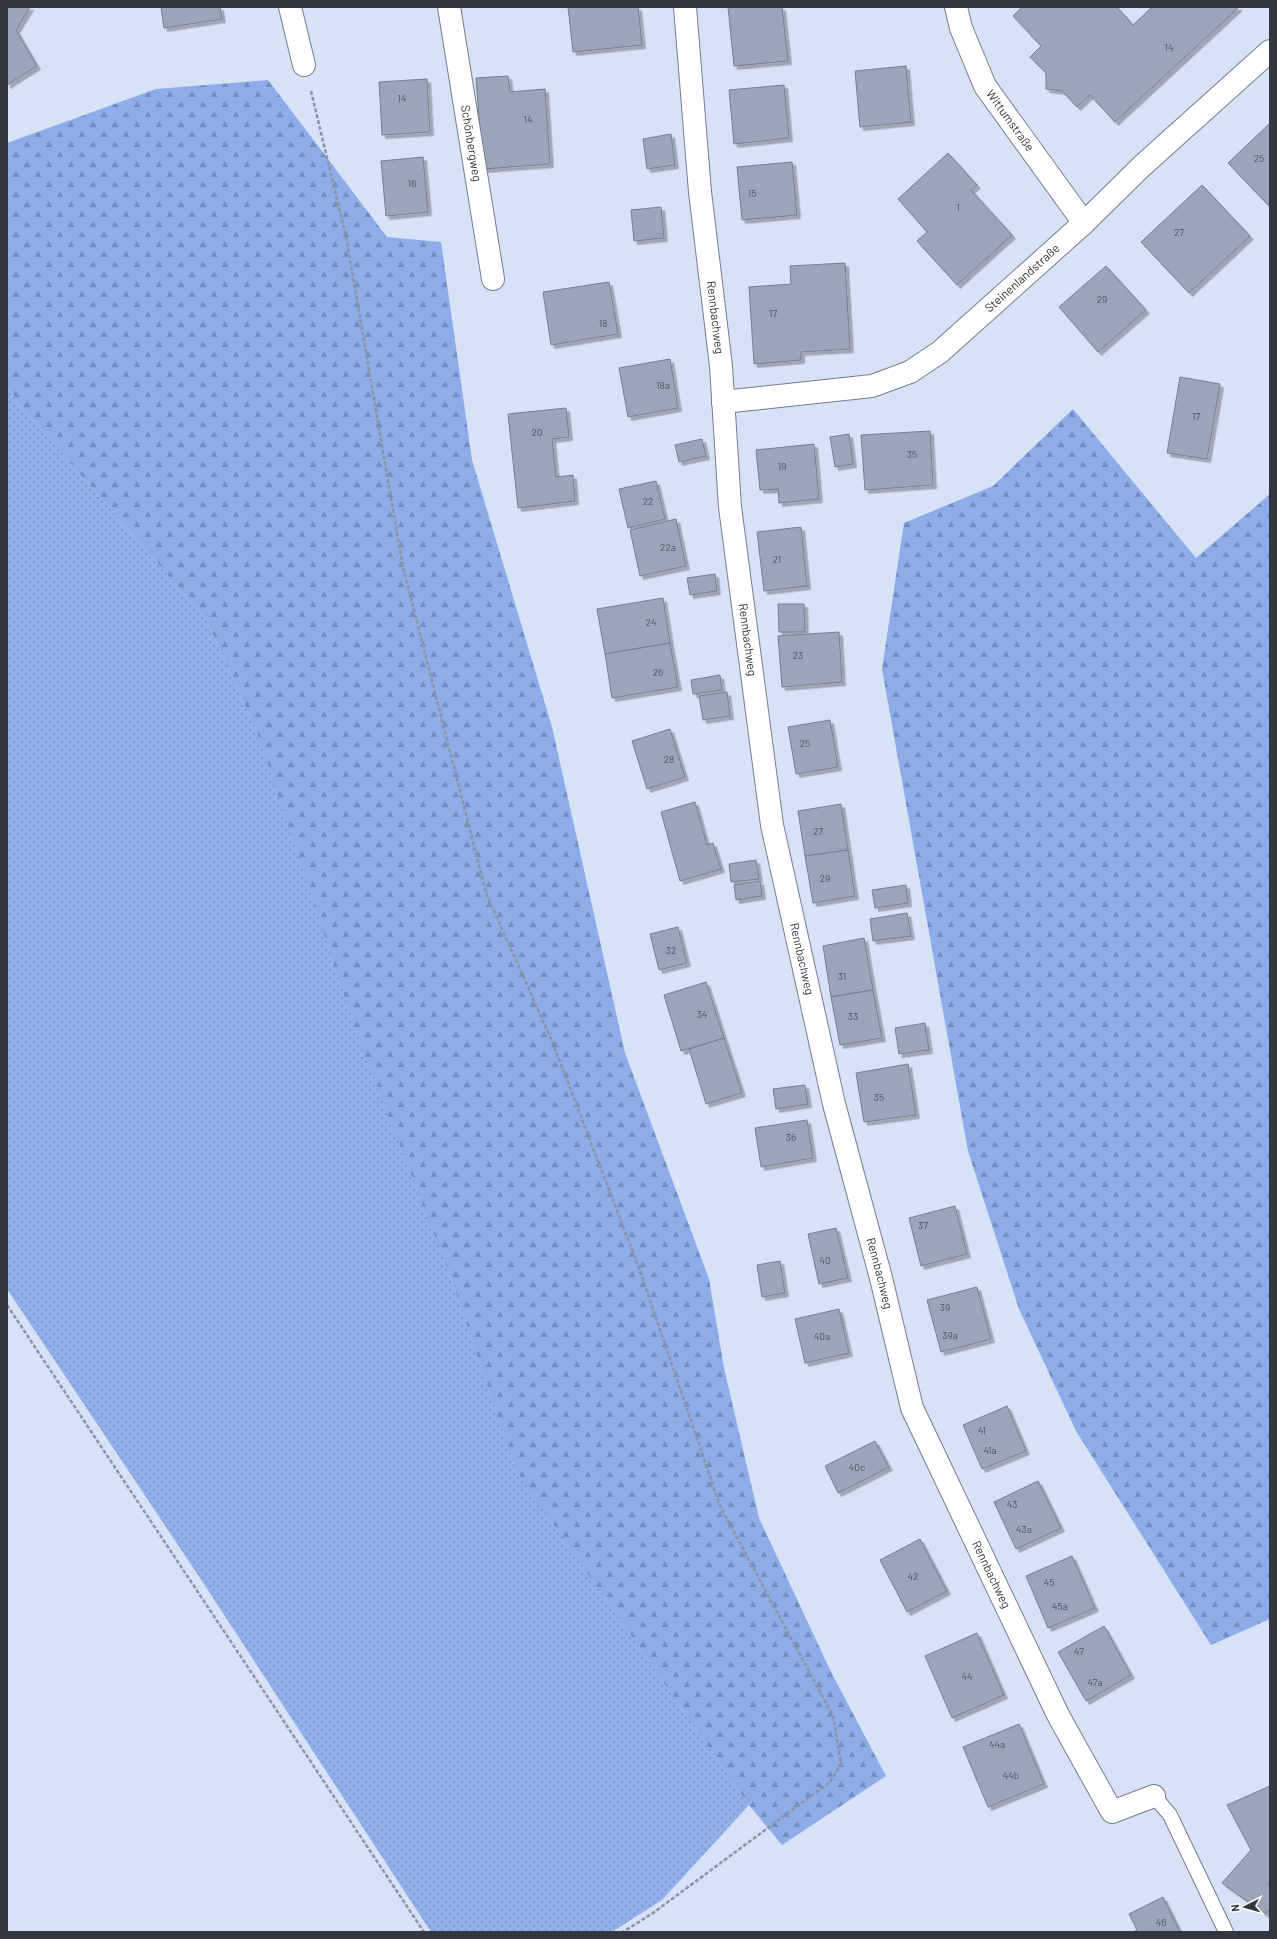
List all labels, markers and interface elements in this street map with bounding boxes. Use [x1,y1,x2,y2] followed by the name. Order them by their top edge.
[1164,41,1174,53] house number: 14
[984,87,1038,153] street label: Wittumstraße
[397,92,407,104] house number: 14
[459,104,485,182] street label: Schönbergweg
[523,113,533,125] house number: 14
[1254,152,1264,164] house number: 25
[408,177,416,189] house number: 16
[748,187,756,199] house number: 15
[956,201,960,213] house number: 1
[1174,226,1184,238] house number: 27
[981,240,1062,315] street label: Steinenlandstraße
[705,280,727,355] street label: Rennbachweg
[1097,293,1107,305] house number: 29
[769,307,777,319] house number: 17
[599,317,607,329] house number: 18
[656,379,670,391] house number: 18a
[1192,410,1200,422] house number: 17
[531,426,543,438] house number: 20
[907,448,917,460] house number: 35
[778,460,786,472] house number: 19
[643,495,653,507] house number: 22
[660,541,676,553] house number: 22a
[773,553,781,565] house number: 21
[737,602,760,677] street label: Rennbachweg
[646,616,656,628] house number: 24
[793,649,803,661] house number: 23
[653,666,663,678] house number: 26
[800,737,810,749] house number: 25
[664,753,674,765] house number: 28
[813,825,823,837] house number: 27
[820,872,830,884] house number: 29
[788,921,817,996] street label: Rennbachweg
[666,944,676,956] house number: 32
[838,970,846,982] house number: 31
[697,1008,707,1020] house number: 34
[848,1010,858,1022] house number: 33
[874,1091,884,1103] house number: 35
[786,1131,796,1143] house number: 36
[918,1219,928,1231] house number: 37
[864,1236,896,1310] street label: Rennbachweg
[819,1254,831,1266] house number: 40
[940,1301,950,1313] house number: 39
[942,1329,958,1341] house number: 39a
[814,1330,830,1342] house number: 40a
[978,1424,986,1436] house number: 41
[983,1444,997,1456] house number: 41a
[849,1461,865,1473] house number: 40c
[1007,1498,1017,1510] house number: 43
[1016,1523,1032,1535] house number: 43a
[970,1538,1014,1610] street label: Rennbachweg
[908,1570,918,1582] house number: 42
[1044,1576,1054,1588] house number: 45
[1052,1600,1068,1612] house number: 45a
[1074,1645,1084,1657] house number: 47
[961,1670,973,1682] house number: 44
[1087,1676,1103,1688] house number: 47a
[989,1738,1005,1750] house number: 44a
[1003,1769,1019,1781] house number: 44b
[1225,1887,1265,1927] north arrow
[1228,1904,1241,1912] text: N
[1156,1916,1166,1928] house number: 46

